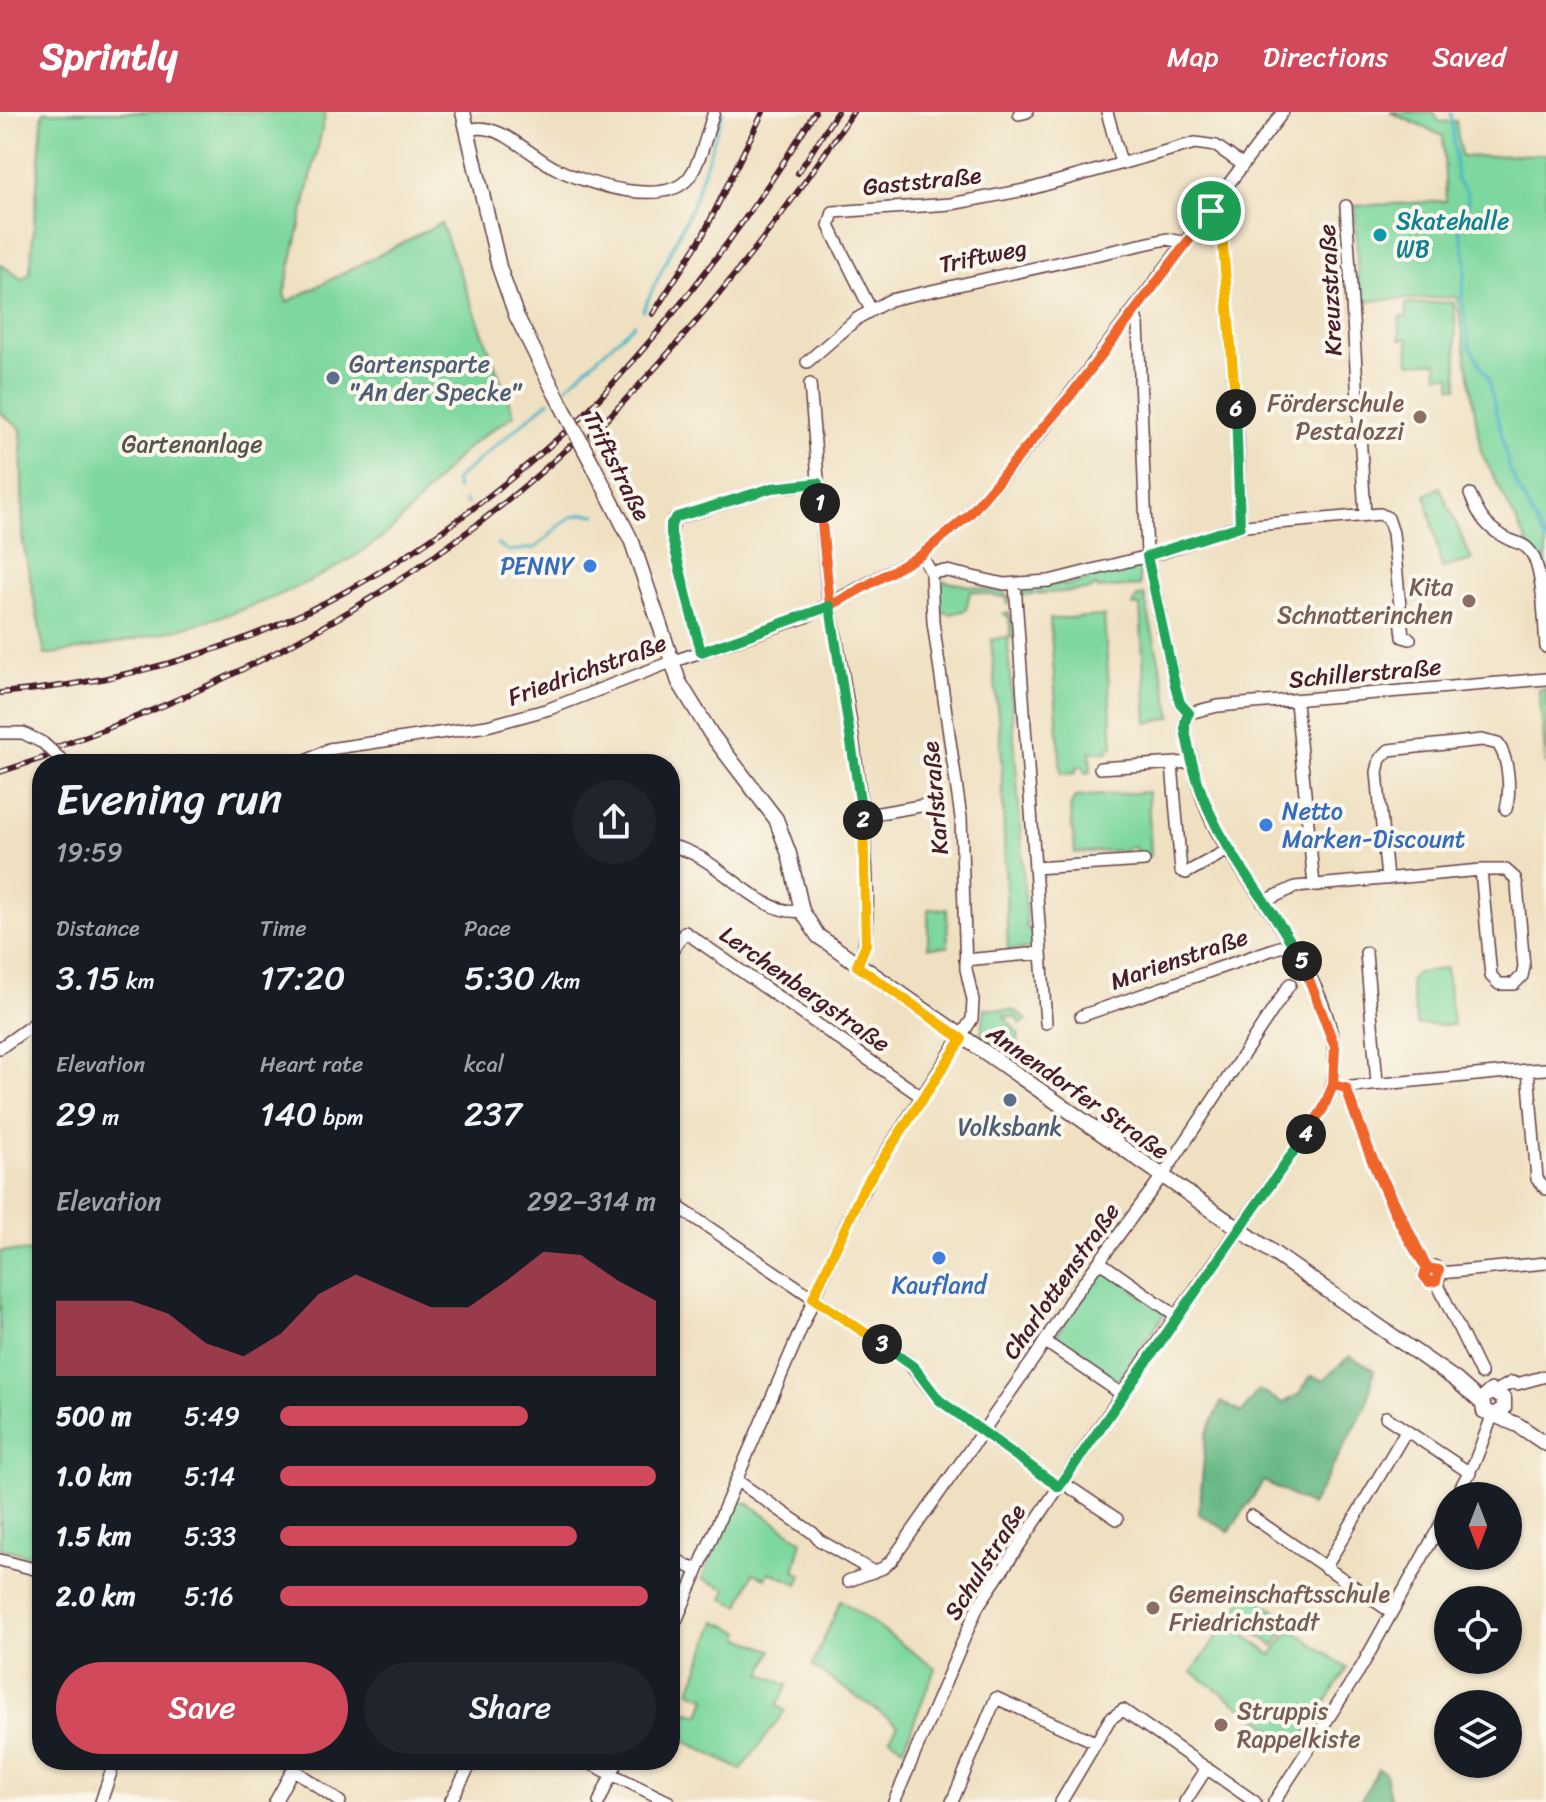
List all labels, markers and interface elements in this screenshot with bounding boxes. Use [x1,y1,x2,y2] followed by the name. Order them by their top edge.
[40,23,178,90] text: Sprintly
[1167,32,1219,81] text: Map
[1263,32,1388,81] text: Directions
[1432,32,1506,81] text: Saved
[861,154,984,208] street label: Gaststraße
[1177,177,1245,245] pin
[1189,189,1233,233] icon: arrive
[1396,200,1509,270] place label: Skatehalle WB
[1306,223,1354,357] street label: Kreuzstraße
[935,226,1031,286] street label: Triftweg
[1371,226,1389,244] marker: Skatehalle WB
[349,343,523,413] place label: Gartensparte "An der Specke"
[324,369,342,387] marker: Gartensparte "An der Specke"
[1267,382,1405,452] place label: Förderschule Pestalozzi
[1216,389,1256,429] pin: 6
[1230,389,1242,428] text: 6
[571,404,663,529] street label: Triftstraße
[1411,408,1429,426] marker: Förderschule Pestalozzi
[121,423,263,465] park label: Gartenanlage
[800,483,840,523] pin: 1
[815,483,825,522] text: 1
[500,545,576,587] place label: PENNY
[581,557,599,575] marker: PENNY
[1277,566,1454,636] place label: Kita Schnatterinchen
[1460,592,1478,610] marker: Kita Schnatterinchen
[502,622,672,718] street label: Friedrichstraße
[1287,645,1443,701] street label: Schillerstraße
[909,739,961,856] street label: Karlstraße
[56,760,282,838] text: Evening run
[572,780,656,864] button: share
[1282,790,1465,860] place label: Netto Marken-Discount
[843,800,883,840] pin: 2
[857,800,869,839] text: 2
[1257,816,1275,834] marker: Netto Marken-Discount
[56,829,123,875] text: 19:59
[56,909,140,948] text: Distance
[260,909,307,948] text: Time
[464,909,511,948] text: Pace
[711,914,899,1064] street label: Lerchenbergstraße
[1104,916,1254,1002] street label: Marienstraße
[1282,941,1322,981] pin: 5
[1295,941,1309,980] text: 5
[56,948,120,1008] text: 3.15
[260,948,345,1008] text: 17:20
[464,948,535,1008] text: 5:30
[120,962,155,1001] text: km
[535,962,580,1001] text: /km
[977,1012,1179,1171] street label: Annendorfer Straße
[56,1045,145,1084] text: Elevation
[260,1045,363,1084] text: Heart rate
[464,1045,504,1084] text: kcal
[56,1084,97,1144] text: 29
[260,1084,317,1144] text: 140
[464,1084,522,1144] text: 237
[1001,1091,1019,1109] marker: Volksbank
[97,1098,119,1137] text: m
[317,1098,364,1137] text: bpm
[958,1106,1062,1148] place label: Volksbank
[1286,1114,1326,1154] pin: 4
[1299,1114,1313,1153] text: 4
[56,1178,161,1224] text: Elevation
[527,1178,656,1224] text: 292–314 m
[991,1193,1131,1369] street label: Charlottenstraße
[930,1249,948,1267] marker: Kaufland
[892,1264,989,1306] place label: Kaufland
[862,1324,902,1364] pin: 3
[876,1324,888,1363] text: 3
[56,1393,131,1439] text: 500 m
[184,1393,240,1439] text: 5:49
[56,1453,132,1499] text: 1.0 km
[184,1453,235,1499] text: 5:14
[1434,1482,1522,1570] north arrow
[1434,1482,1522,1778] map controls
[933,1495,1038,1629] street label: Schulstraße
[56,1513,131,1559] text: 1.5 km
[184,1513,236,1559] text: 5:33
[56,1573,136,1619] text: 2.0 km
[184,1573,234,1619] text: 5:16
[1169,1573,1390,1643] place label: Gemeinschaftsschule Friedrichstadt
[1434,1586,1522,1674] button: locate
[1144,1599,1162,1617] marker: Gemeinschaftsschule Friedrichstadt
[56,1662,348,1754] button: Save
[364,1662,656,1754] button: Share
[1237,1690,1361,1760] place label: Struppis Rappelkiste
[1434,1690,1522,1778] button: layers
[1212,1716,1230,1734] marker: Struppis Rappelkiste

